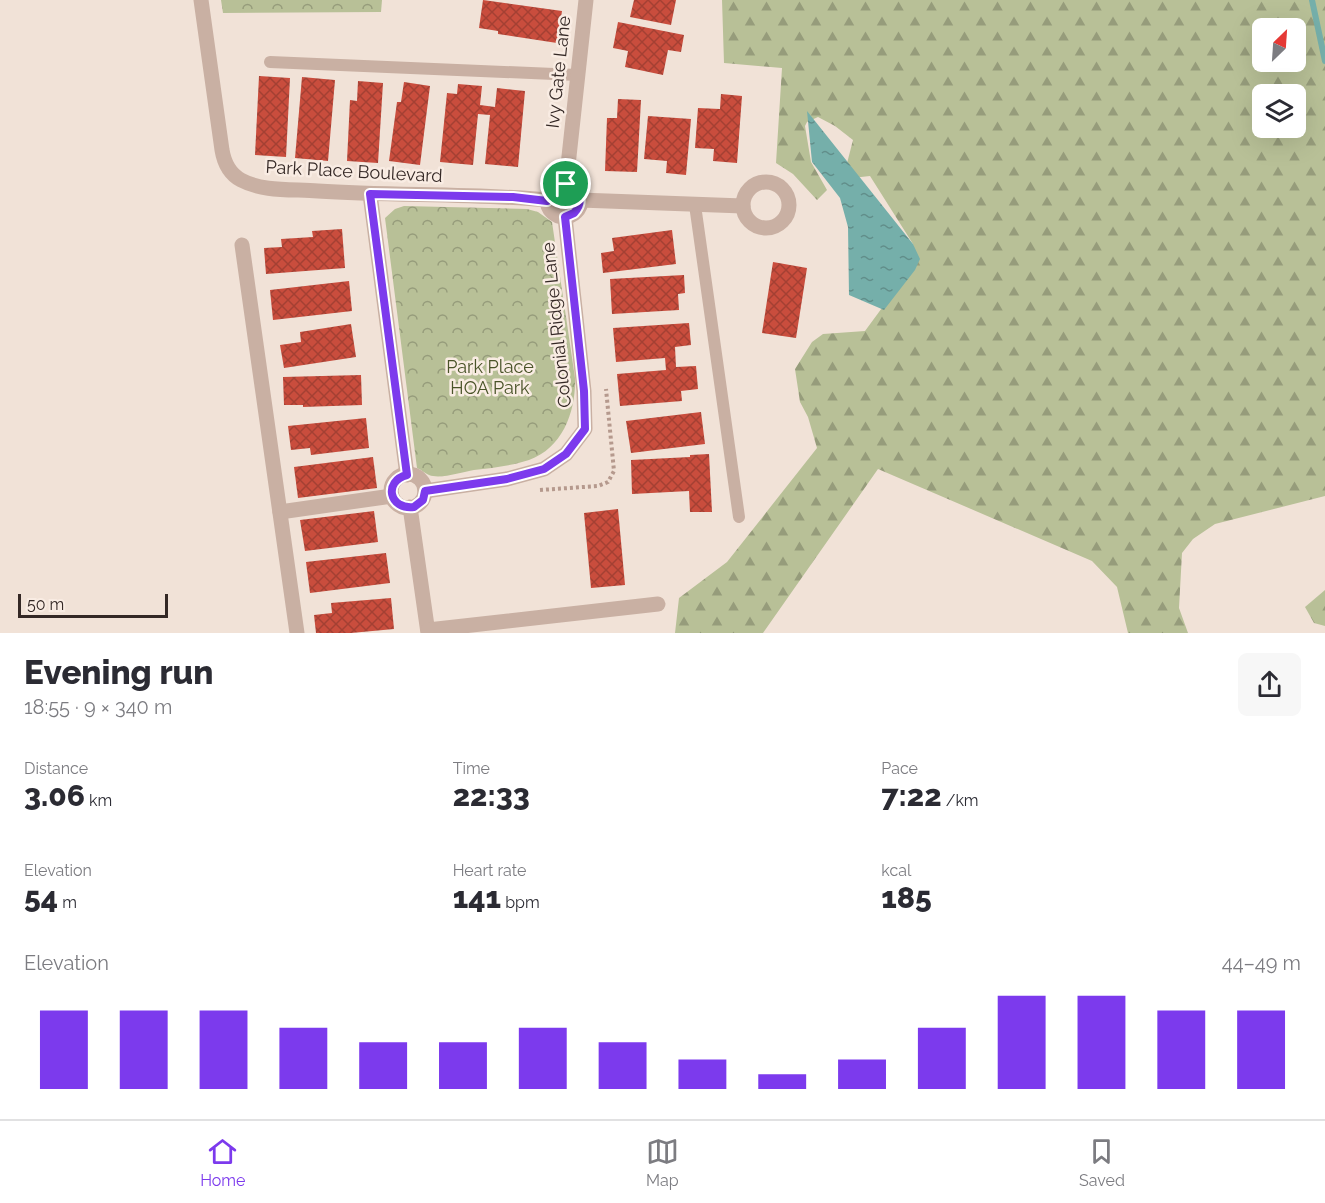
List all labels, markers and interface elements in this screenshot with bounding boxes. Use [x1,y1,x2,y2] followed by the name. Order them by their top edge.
[542,14,574,129] street label: Ivy Gate Lane
[1252,18,1306,72] north arrow
[1252,18,1306,138] map controls
[1252,84,1306,138] button: layers
[265,156,443,186] street label: Park Place Boulevard
[540,158,591,209] pin
[549,167,582,200] icon: arrive
[537,241,575,409] street label: Colonial Ridge Lane
[446,356,534,398] park label: Park Place HOA Park
[18,591,168,618] scale bar
[27,595,64,614] text: 50 m
[24,653,214,692] text: Evening run
[1238,653,1301,716] button: share
[24,695,172,719] text: 18:55 · 9 × 340 m
[24,759,88,778] text: Distance
[453,759,490,778] text: Time
[881,759,918,778] text: Pace
[24,778,85,813] text: 3.06
[453,778,530,813] text: 22:33
[881,778,942,813] text: 7:22
[85,791,112,810] text: km
[942,791,979,810] text: /km
[24,861,92,880] text: Elevation
[453,861,526,880] text: Heart rate
[881,861,911,880] text: kcal
[24,880,58,915] text: 54
[453,880,501,915] text: 141
[881,880,932,915] text: 185
[58,893,77,912] text: m
[501,893,540,912] text: bpm
[24,951,109,975] text: Elevation
[1222,951,1301,975] text: 44–49 m
[200,1135,245,1190] tab: Home
[646,1135,679,1190] tab: Map
[1079,1135,1125,1190] tab: Saved

